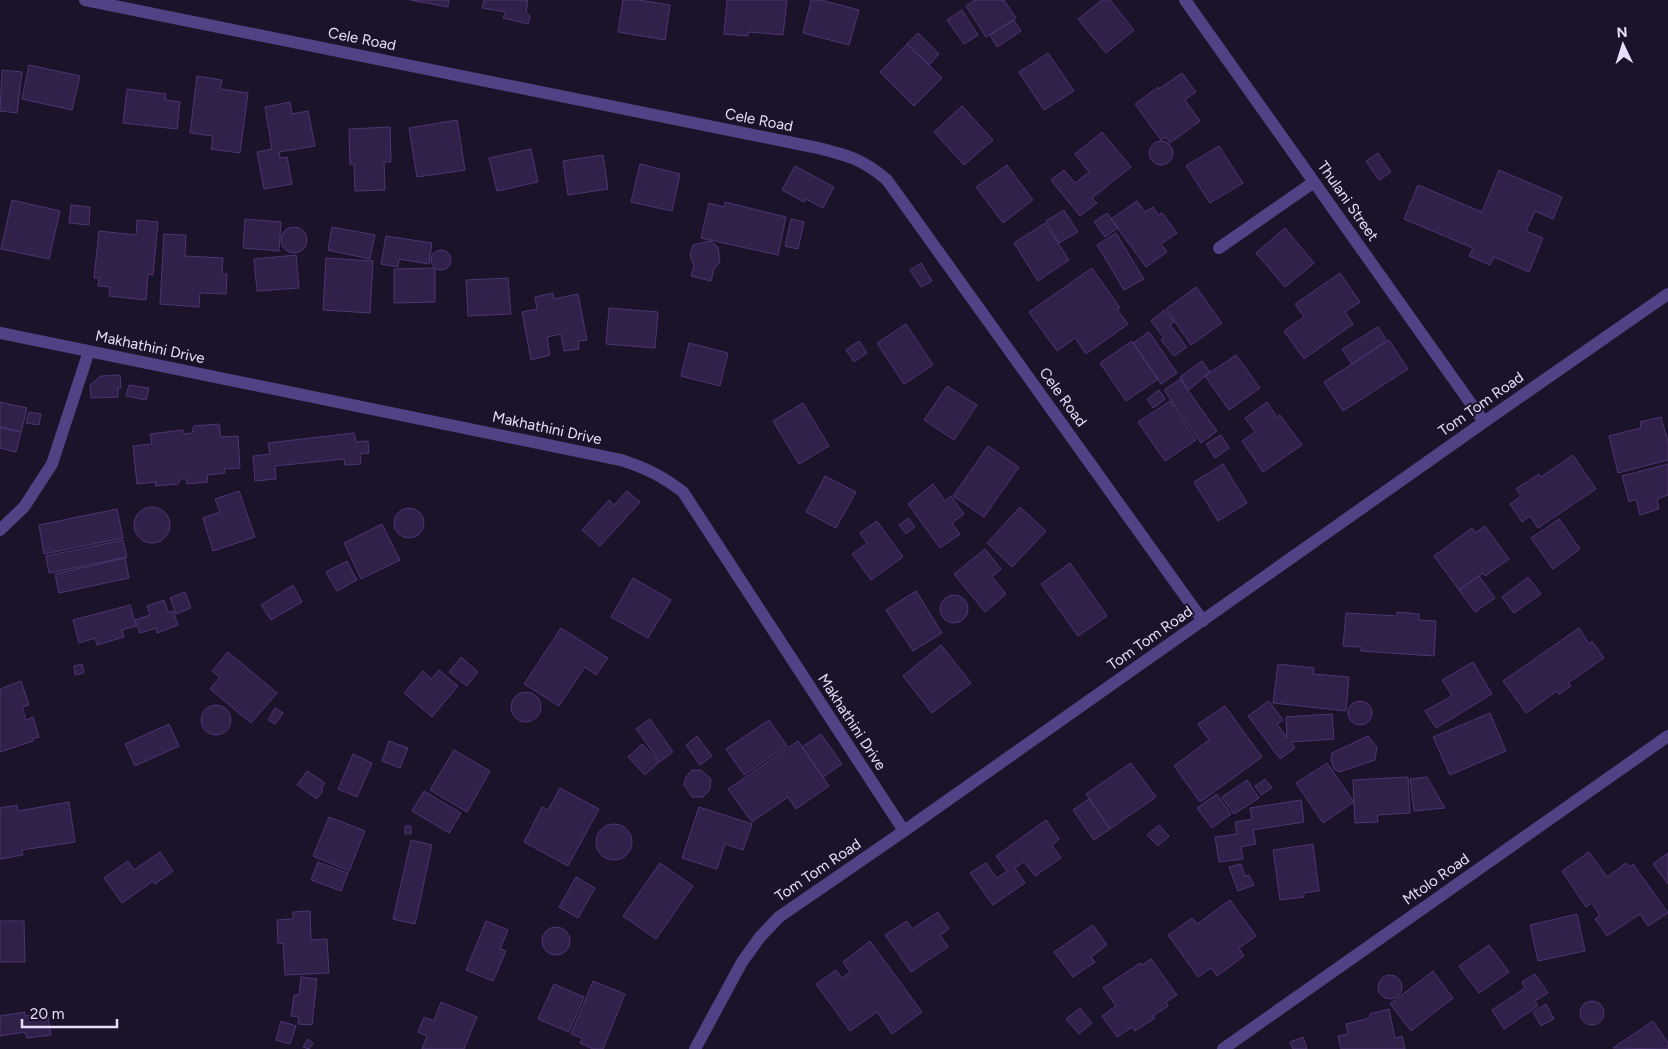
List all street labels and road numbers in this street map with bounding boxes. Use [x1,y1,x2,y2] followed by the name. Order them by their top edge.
[327,24,397,54] street label: Cele Road
[724,105,794,135] street label: Cele Road
[1314,158,1382,245] street label: Thulani Street
[94,327,206,367] street label: Makhathini Drive
[1036,364,1090,430] street label: Cele Road
[1435,368,1527,440] street label: Tom Tom Road
[491,408,603,448] street label: Makhathini Drive
[1104,602,1196,674] street label: Tom Tom Road
[814,670,890,774] street label: Makhathini Drive
[772,835,864,905] street label: Tom Tom Road
[1399,849,1473,909] street label: Mtolo Road

